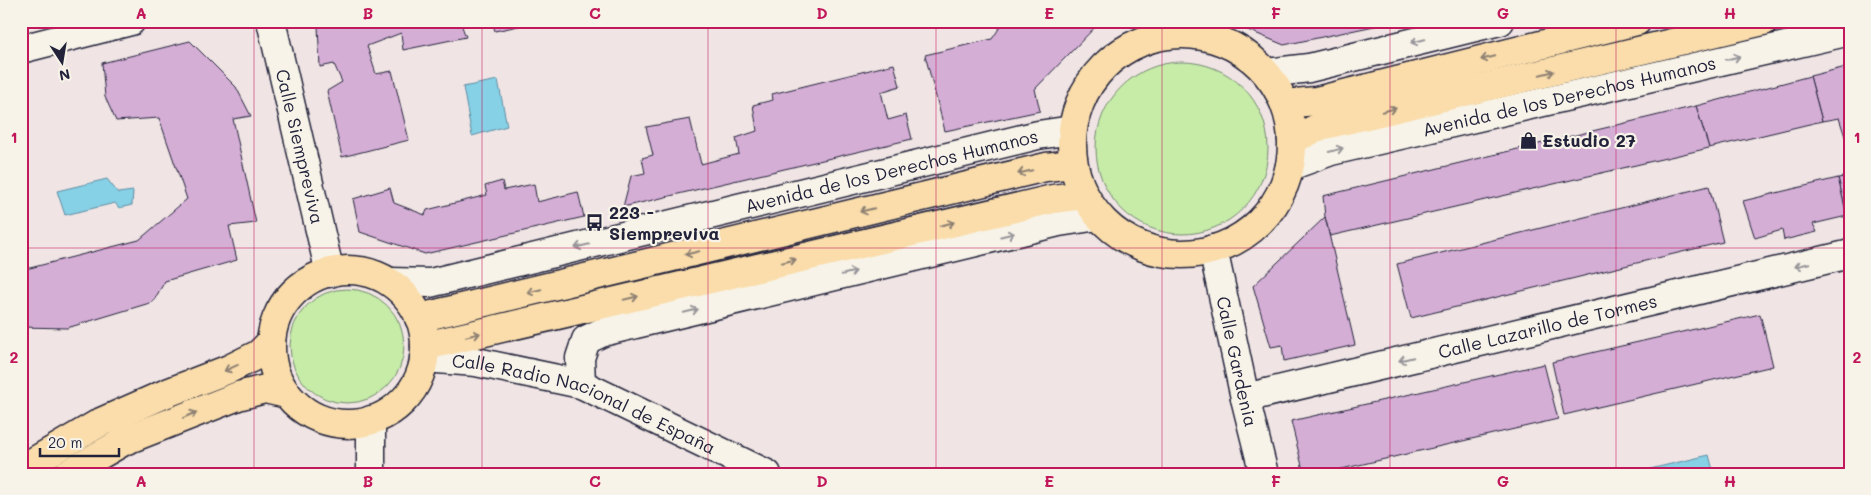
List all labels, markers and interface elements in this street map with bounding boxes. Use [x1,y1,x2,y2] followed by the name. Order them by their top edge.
[135,2,147,23] text: A
[363,2,373,23] text: B
[589,2,601,23] text: C
[816,2,828,23] text: D
[1044,2,1054,23] text: E
[1271,2,1281,23] text: F
[1497,2,1509,23] text: G
[1724,2,1736,23] text: H
[1411,37,1427,46] one-way arrow
[38,38,88,88] north arrow
[1420,50,1718,142] street label: Avenida de los Derechos Humanos
[1724,53,1740,62] one-way arrow
[1480,54,1496,63] one-way arrow
[58,65,72,86] text: N
[271,67,330,226] street label: Calle Siempreviva
[1538,68,1554,77] one-way arrow
[1380,105,1396,114] one-way arrow
[743,123,1040,218] street label: Avenida de los Derechos Humanos
[10,126,18,147] text: 1
[1853,126,1861,147] text: 1
[1542,128,1636,152] place label: Estudio 27
[1518,130,1538,150] shop icon: Estudio 27
[1327,145,1343,154] one-way arrow
[1017,168,1033,177] one-way arrow
[609,200,719,245] place label: 223 - Siempreviva
[859,206,875,215] one-way arrow
[585,212,605,232] bus stop icon: 223 - Siempreviva
[939,219,955,228] one-way arrow
[998,230,1014,239] one-way arrow
[574,242,590,251] one-way arrow
[684,248,700,258] one-way arrow
[780,256,796,265] one-way arrow
[1795,261,1811,270] one-way arrow
[840,268,856,277] one-way arrow
[527,287,543,296] one-way arrow
[1436,288,1659,364] street label: Calle Lazarillo de Tormes
[622,293,638,302] one-way arrow
[1211,294,1264,429] street label: Calle Gardenia
[682,306,698,315] one-way arrow
[464,330,480,339] one-way arrow
[10,346,19,367] text: 2
[1853,346,1862,367] text: 2
[451,348,720,460] street label: Calle Radio Nacional de España
[1398,355,1414,364] one-way arrow
[224,364,239,373] one-way arrow
[182,410,197,419] one-way arrow
[40,425,119,457] scale bar
[48,432,82,452] text: 20 m
[135,470,147,491] text: A
[363,470,373,491] text: B
[589,470,601,491] text: C
[816,470,828,491] text: D
[1044,470,1054,491] text: E
[1271,470,1281,491] text: F
[1497,470,1509,491] text: G
[1724,470,1736,491] text: H

